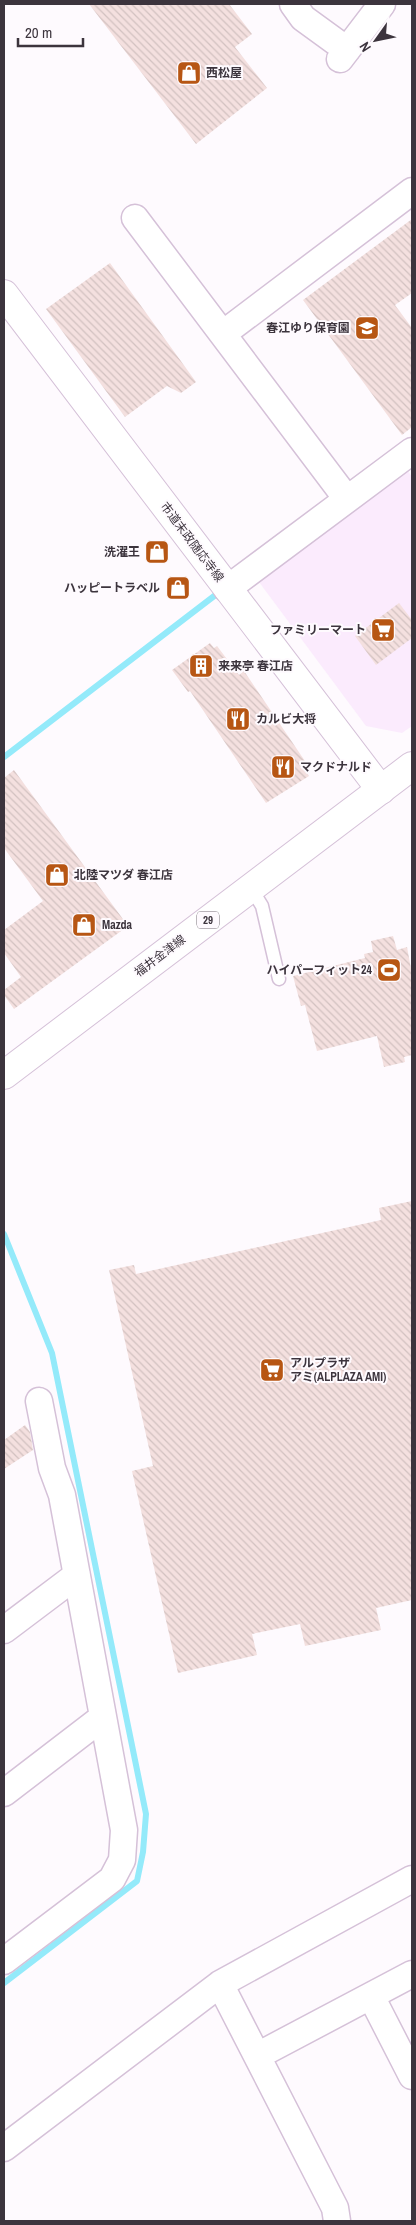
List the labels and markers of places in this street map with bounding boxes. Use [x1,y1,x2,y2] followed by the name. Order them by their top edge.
[176,60,202,86] shop icon: 西松屋
[206,65,242,81] place label: 西松屋
[354,315,380,341] school or university icon: 春江ゆり保育園
[266,320,350,336] place label: 春江ゆり保育園
[144,539,170,565] shop icon: 洗濯王
[104,544,140,560] place label: 洗濯王
[165,575,191,601] shop icon: ハッピートラベル
[64,580,160,596] place label: ハッピートラベル
[370,617,396,643] supermarket icon: ファミリーマート
[270,622,366,638] place label: ファミリーマート
[188,653,214,679] building icon: 来来亭 春江店
[218,658,293,674] place label: 来来亭 春江店
[225,706,251,732] restaurant icon: カルビ大将
[256,711,316,727] place label: カルビ大将
[270,754,296,780] restaurant icon: マクドナルド
[300,759,372,775] place label: マクドナルド
[44,862,70,888] shop icon: 北陸マツダ 春江店
[74,867,173,883] place label: 北陸マツダ 春江店
[71,912,97,938] shop icon: Mazda
[102,917,133,933] place label: Mazda
[376,957,402,983] sports icon: ハイパーフィット24
[266,962,373,978] place label: ハイパーフィット24
[290,1355,386,1385] place label: アルプラザ アミ(ALPLAZA AMI)
[259,1357,285,1383] supermarket icon: アルプラザ アミ(ALPLAZA AMI)

